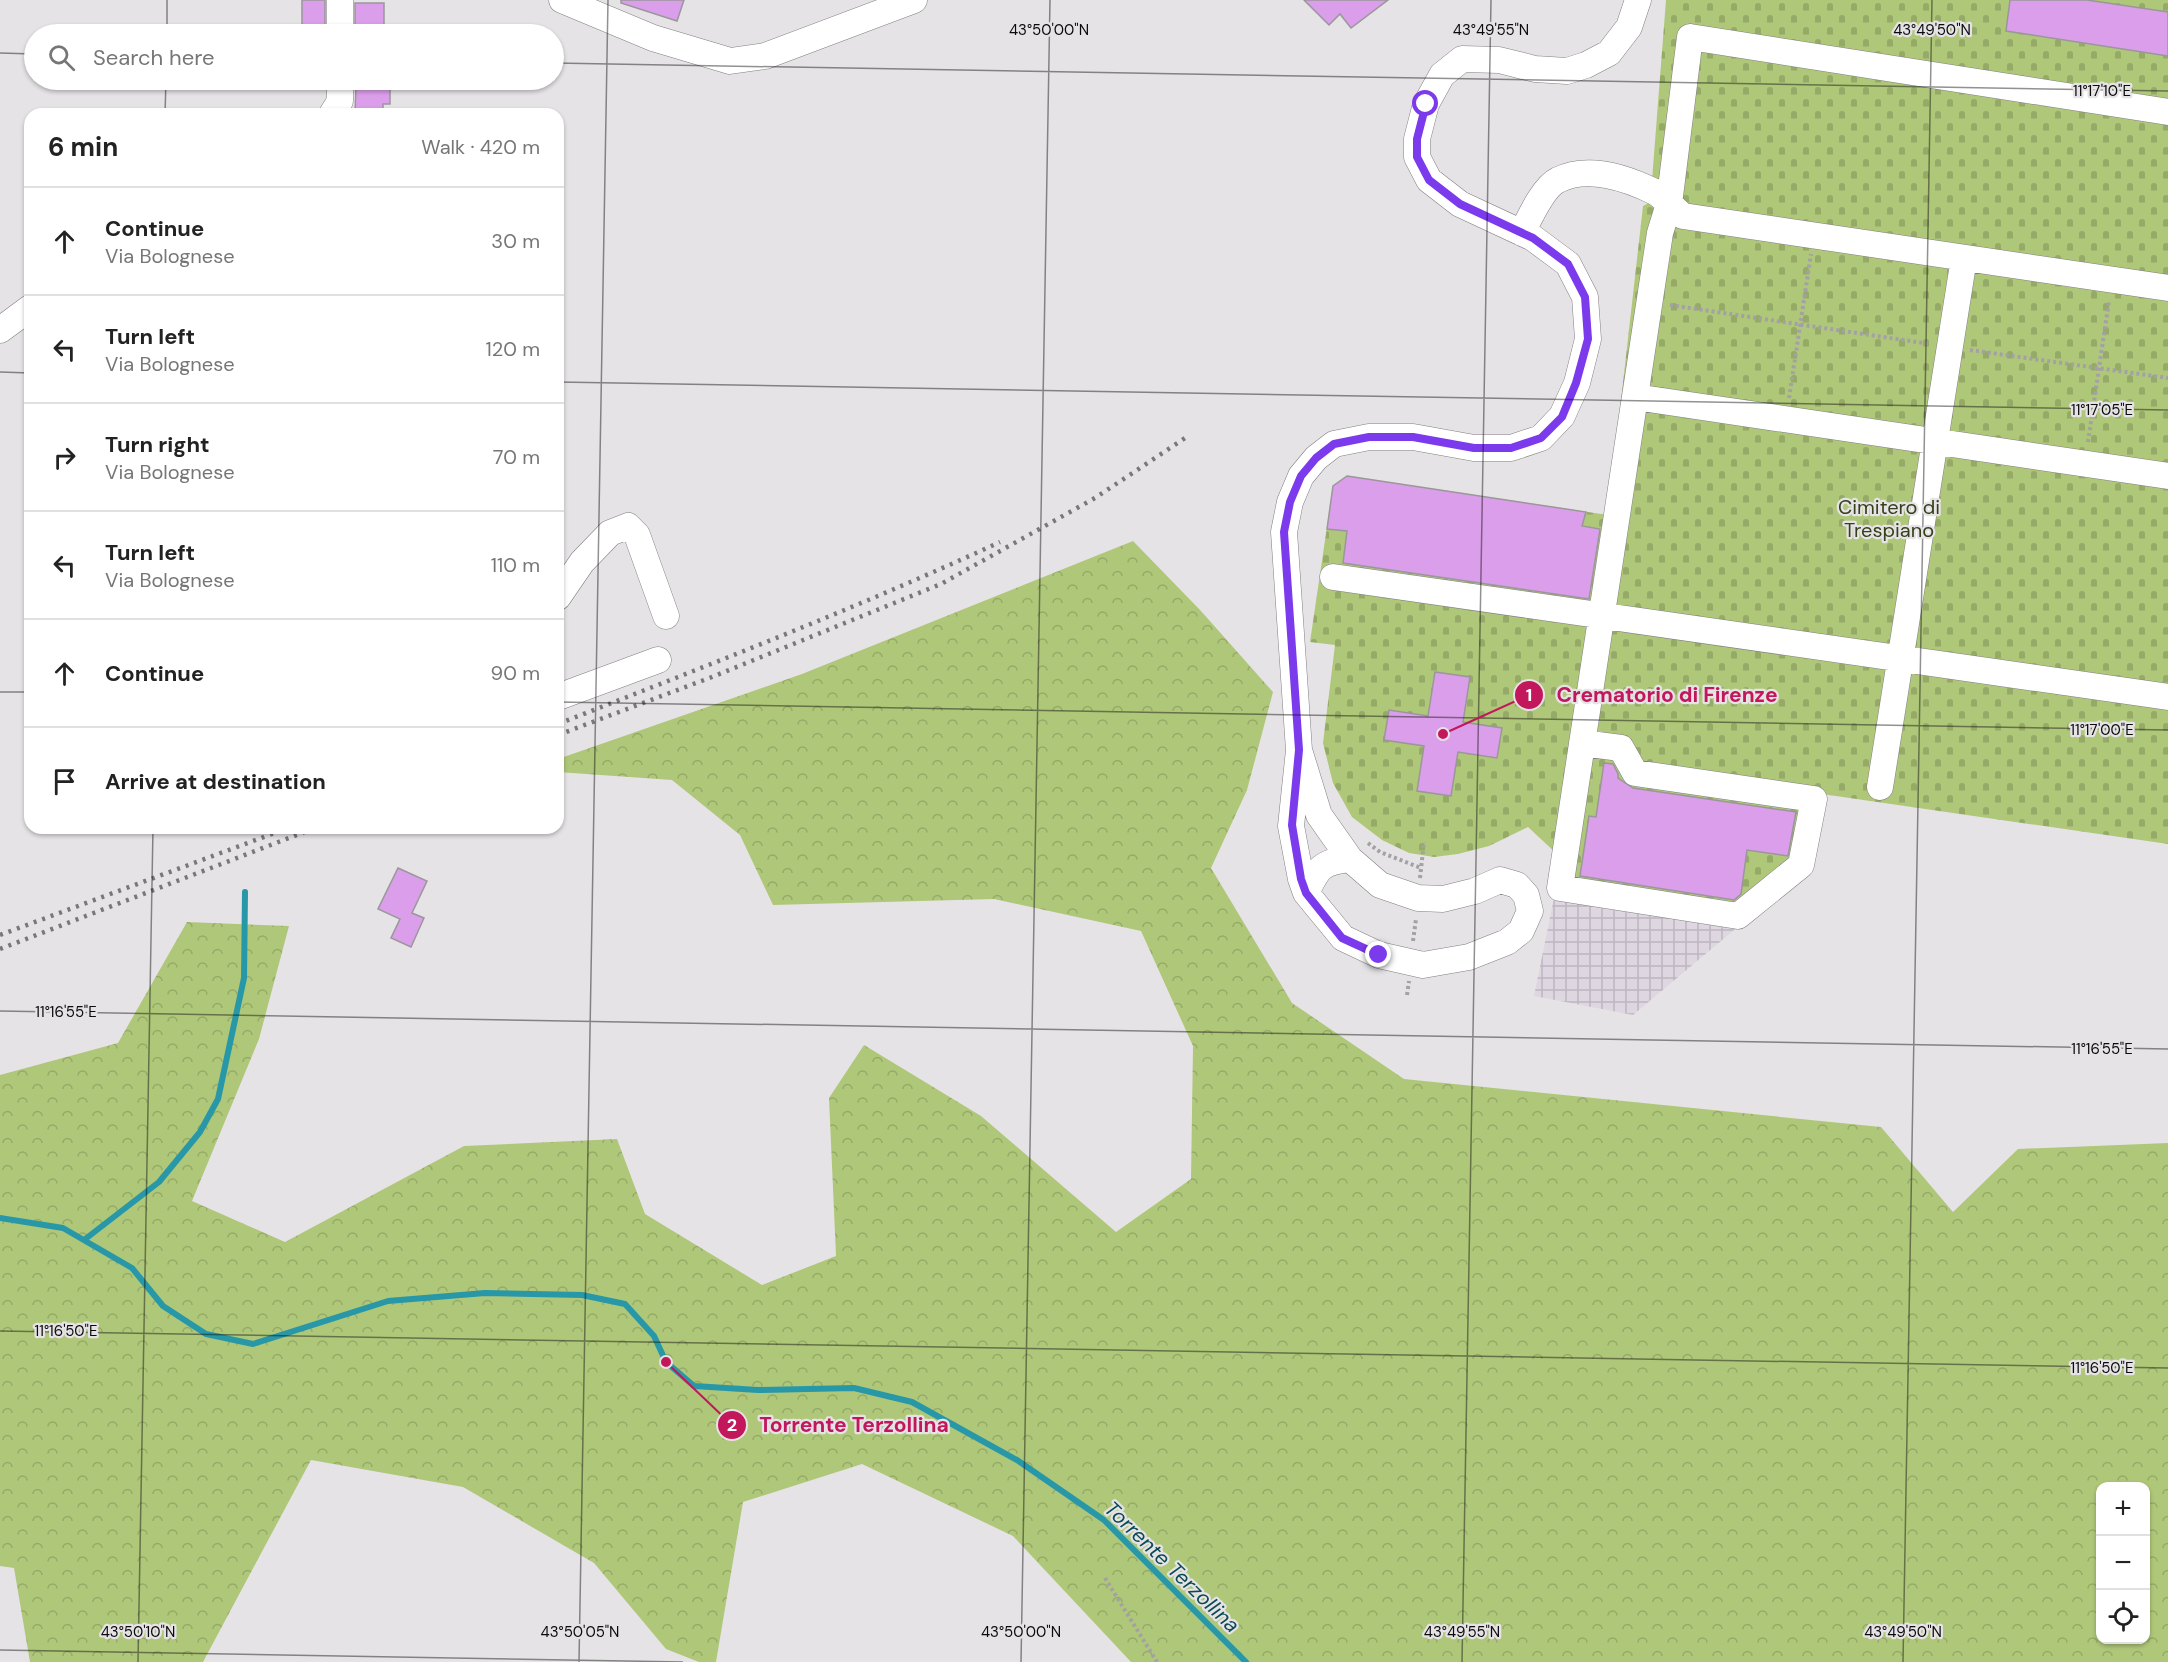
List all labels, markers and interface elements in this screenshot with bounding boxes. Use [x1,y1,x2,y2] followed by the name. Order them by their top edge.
[1009,20,1089,40] text: 43°50'00"N
[1453,20,1529,40] text: 43°49'55"N
[1893,20,1971,40] text: 43°49'50"N
[24,24,564,90] search box
[45,41,78,74] icon: search
[93,43,214,72] text: Search here
[2073,81,2131,101] text: 11°17'10"E
[1412,90,1438,116] route start
[48,130,118,164] text: 6 min
[421,134,540,160] text: Walk · 420 m
[105,214,204,243] text: Continue
[48,225,81,258] icon: ahead
[491,228,540,254] text: 30 m
[105,243,235,269] text: Via Bolognese
[105,322,195,351] text: Turn left
[48,333,81,366] icon: left
[486,336,540,362] text: 120 m
[105,351,235,377] text: Via Bolognese
[2071,400,2133,420] text: 11°17'05"E
[105,430,210,459] text: Turn right
[48,441,81,474] icon: right
[493,444,540,470] text: 70 m
[105,459,235,485] text: Via Bolognese
[1838,494,1940,543] park label: Cimitero di Trespiano
[105,538,195,567] text: Turn left
[48,549,81,582] icon: left
[491,552,540,578] text: 110 m
[105,567,235,593] text: Via Bolognese
[48,657,81,690] icon: ahead
[105,659,204,688] text: Continue
[491,660,540,686] text: 90 m
[1514,675,1790,714] callout: Crematorio di Firenze
[1556,681,1778,709] text: Crematorio di Firenze
[1526,683,1532,707] text: 1
[2070,720,2134,740] text: 11°17'00"E
[48,765,81,798] icon: arrive
[105,767,326,796] text: Arrive at destination
[1365,941,1391,967] route end
[35,1002,97,1022] text: 11°16'55"E
[2071,1039,2133,1059] text: 11°16'55"E
[35,1321,97,1341] text: 11°16'50"E
[2071,1358,2133,1378] text: 11°16'50"E
[717,1405,961,1444] callout: Torrente Terzollina
[759,1411,949,1439] text: Torrente Terzollina
[727,1413,737,1437] text: 2
[2096,1482,2150,1644] map controls
[2096,1482,2150,1536] button: +
[1098,1495,1246,1639] water label: Torrente Terzollina
[2096,1536,2150,1590] button: −
[2096,1590,2150,1644] button: locate
[101,1622,175,1642] text: 43°50'10"N
[541,1622,619,1642] text: 43°50'05"N
[981,1622,1061,1642] text: 43°50'00"N
[1424,1622,1500,1642] text: 43°49'55"N
[1864,1622,1942,1642] text: 43°49'50"N

